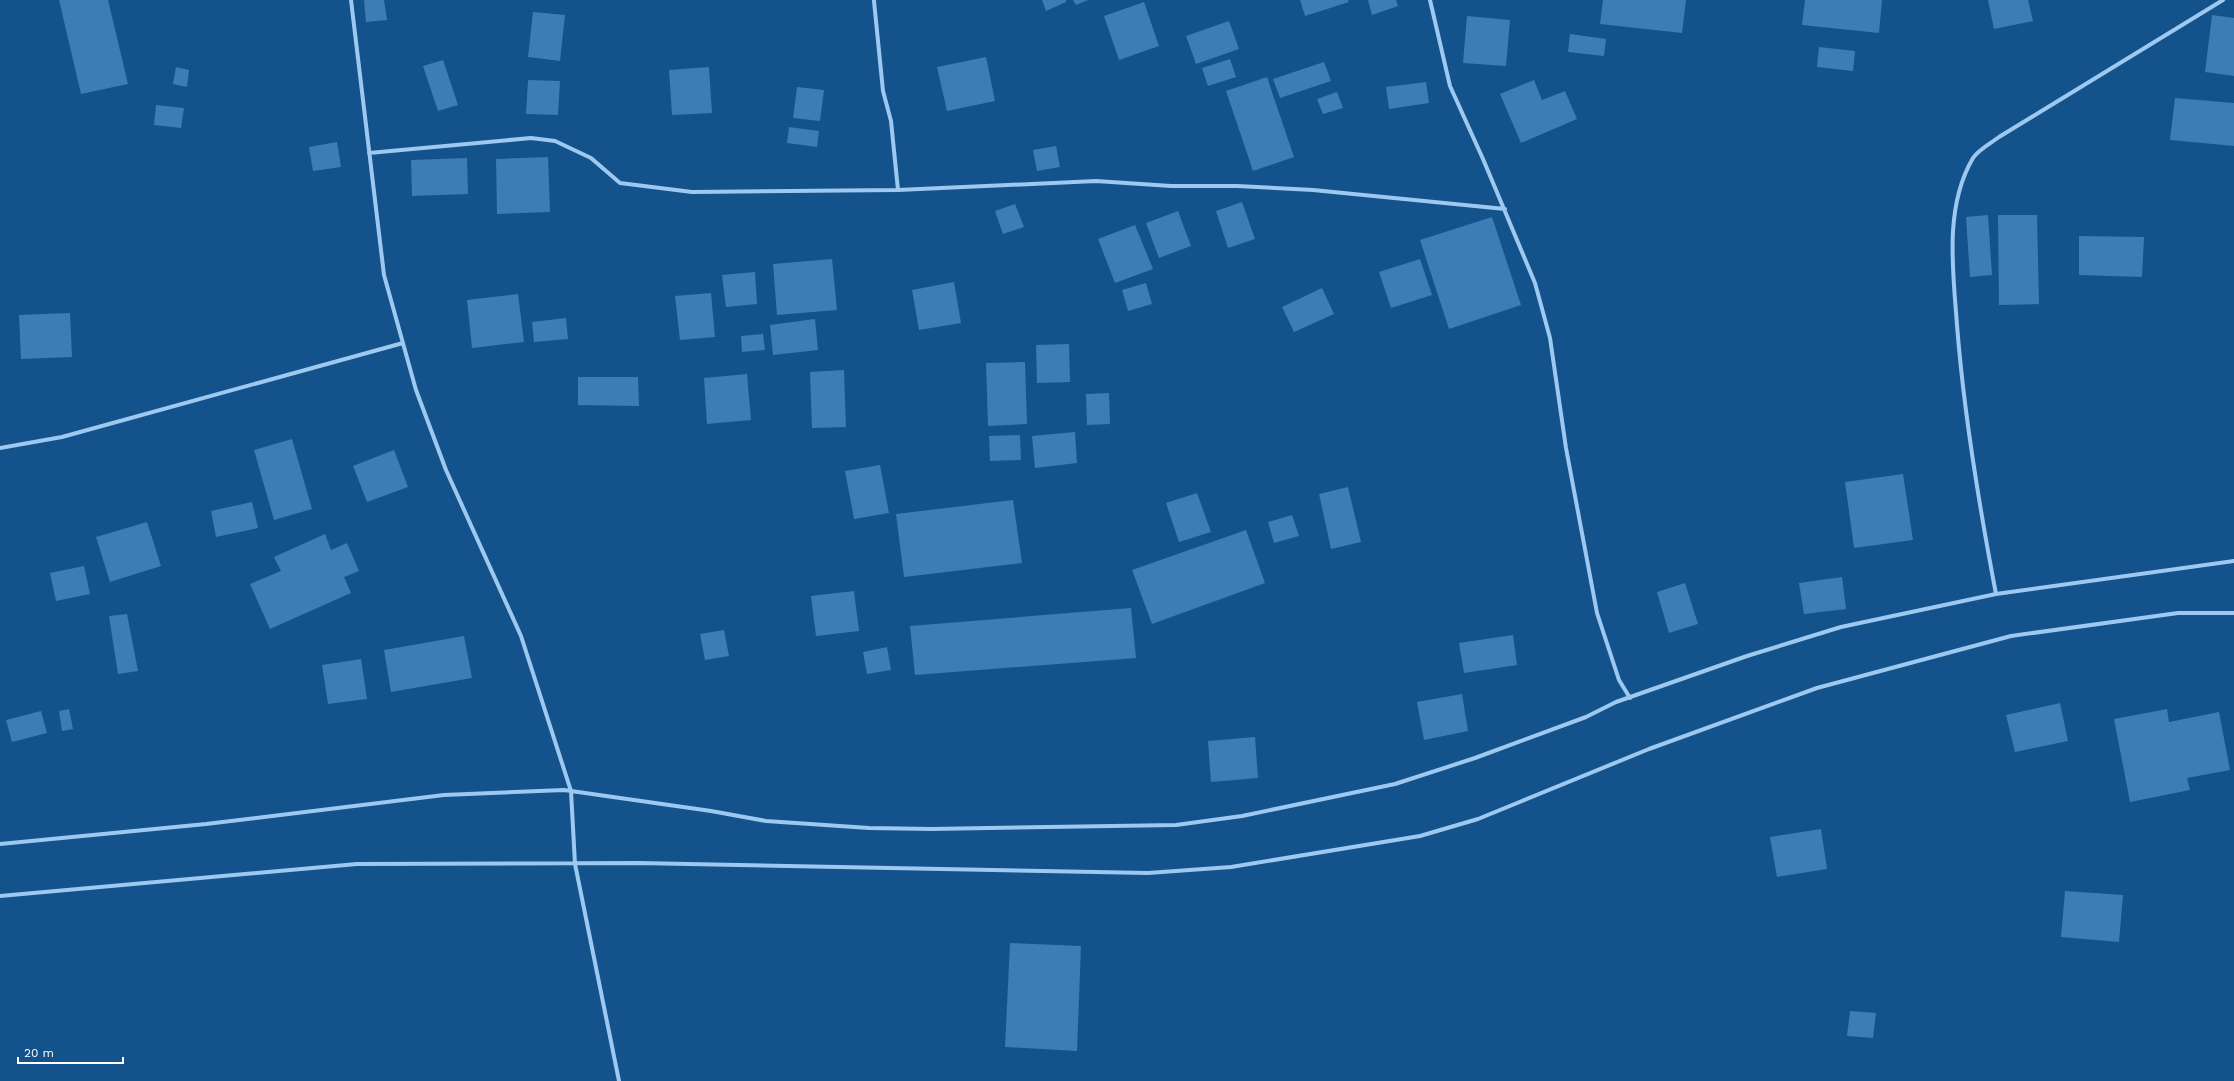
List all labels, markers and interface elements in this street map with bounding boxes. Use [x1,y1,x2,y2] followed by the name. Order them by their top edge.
[18,1039,123,1065] scale bar
[24,1046,54,1060] text: 20 m

